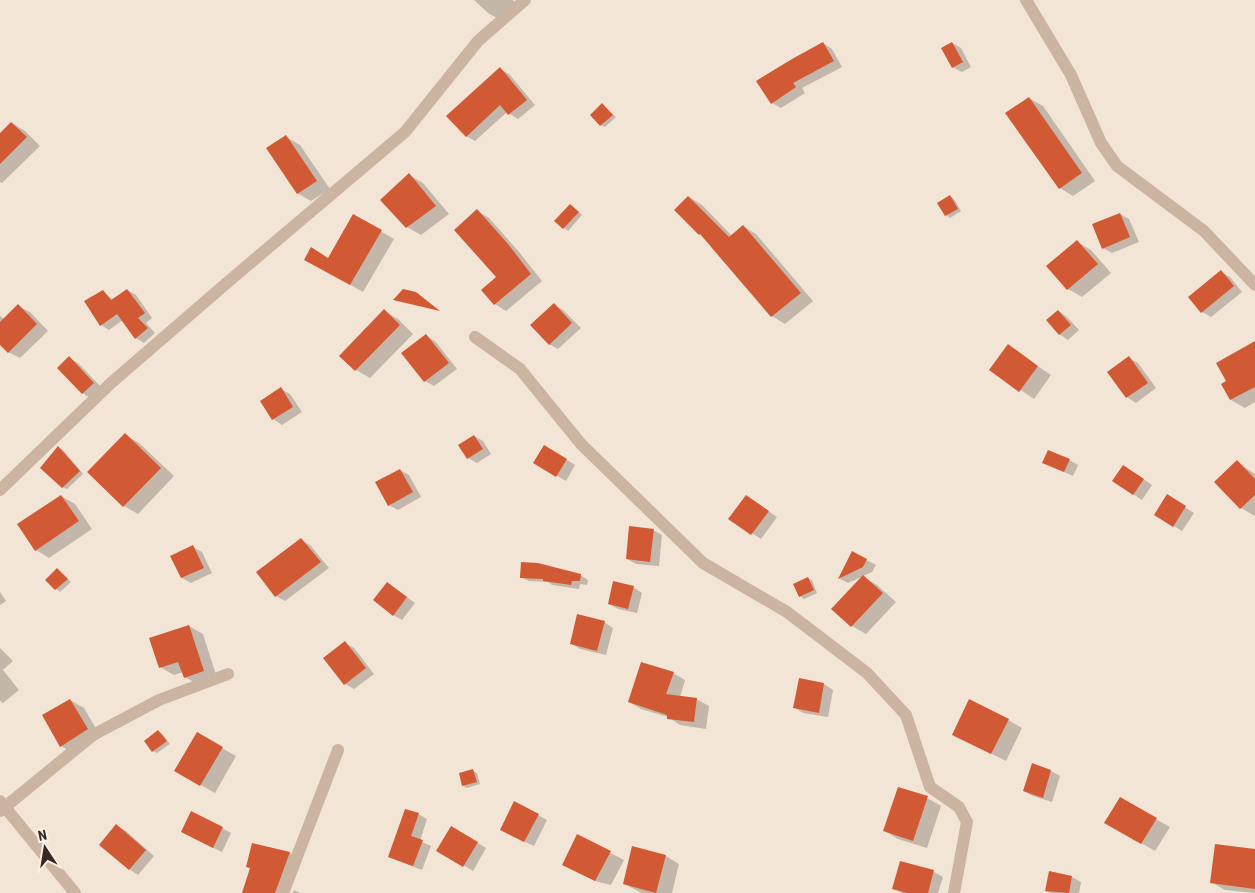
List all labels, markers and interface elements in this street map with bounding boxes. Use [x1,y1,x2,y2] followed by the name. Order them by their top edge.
[20,823,70,873] north arrow
[36,827,48,844] text: N

